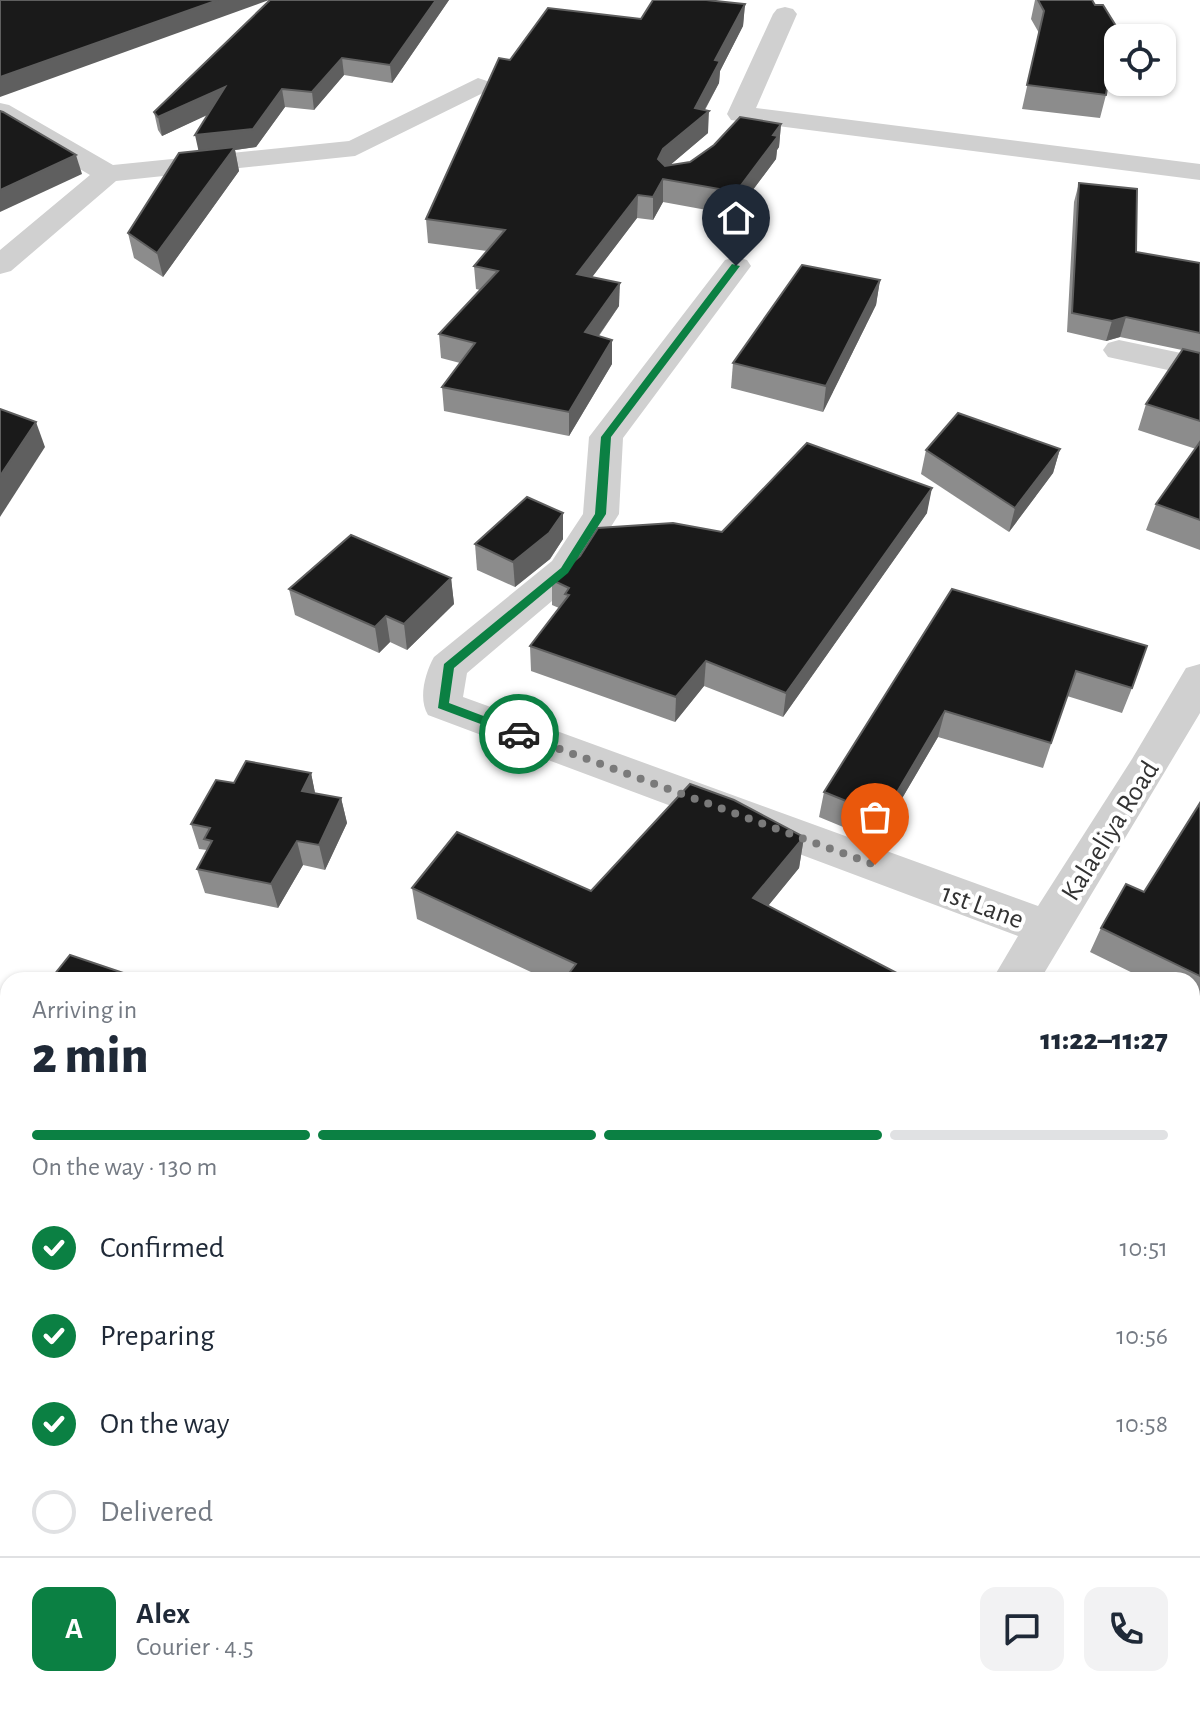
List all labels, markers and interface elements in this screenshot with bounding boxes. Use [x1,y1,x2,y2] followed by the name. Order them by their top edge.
[1104,24,1176,96] map controls
[1104,24,1176,96] button: locate
[702,184,770,266] pin
[714,196,758,240] icon: home
[479,694,559,774] courier
[497,712,541,756] icon: car
[1057,756,1165,906] street label: Kalaeliya Road
[841,783,909,865] pin
[853,795,897,839] icon: bag
[937,879,1027,935] street label: 1st Lane
[32,997,137,1023] text: Arriving in
[1040,1025,1168,1055] text: 11:22–11:27
[32,1030,148,1082] text: 2 min
[32,1154,217,1180] text: On the way · 130 m
[32,1226,76,1270] icon: check
[100,1233,224,1263] text: Confirmed
[1120,1235,1168,1261] text: 10:51
[32,1314,76,1358] icon: check
[100,1321,215,1351] text: Preparing
[1116,1323,1168,1349] text: 10:56
[32,1402,76,1446] icon: check
[100,1409,229,1439] text: On the way
[1116,1411,1168,1437] text: 10:58
[100,1497,213,1527] text: Delivered
[980,1587,1064,1671] button: chat
[1084,1587,1168,1671] button: phone
[136,1599,190,1629] text: Alex
[65,1614,83,1644] text: A
[136,1634,254,1660] text: Courier · 4.5

